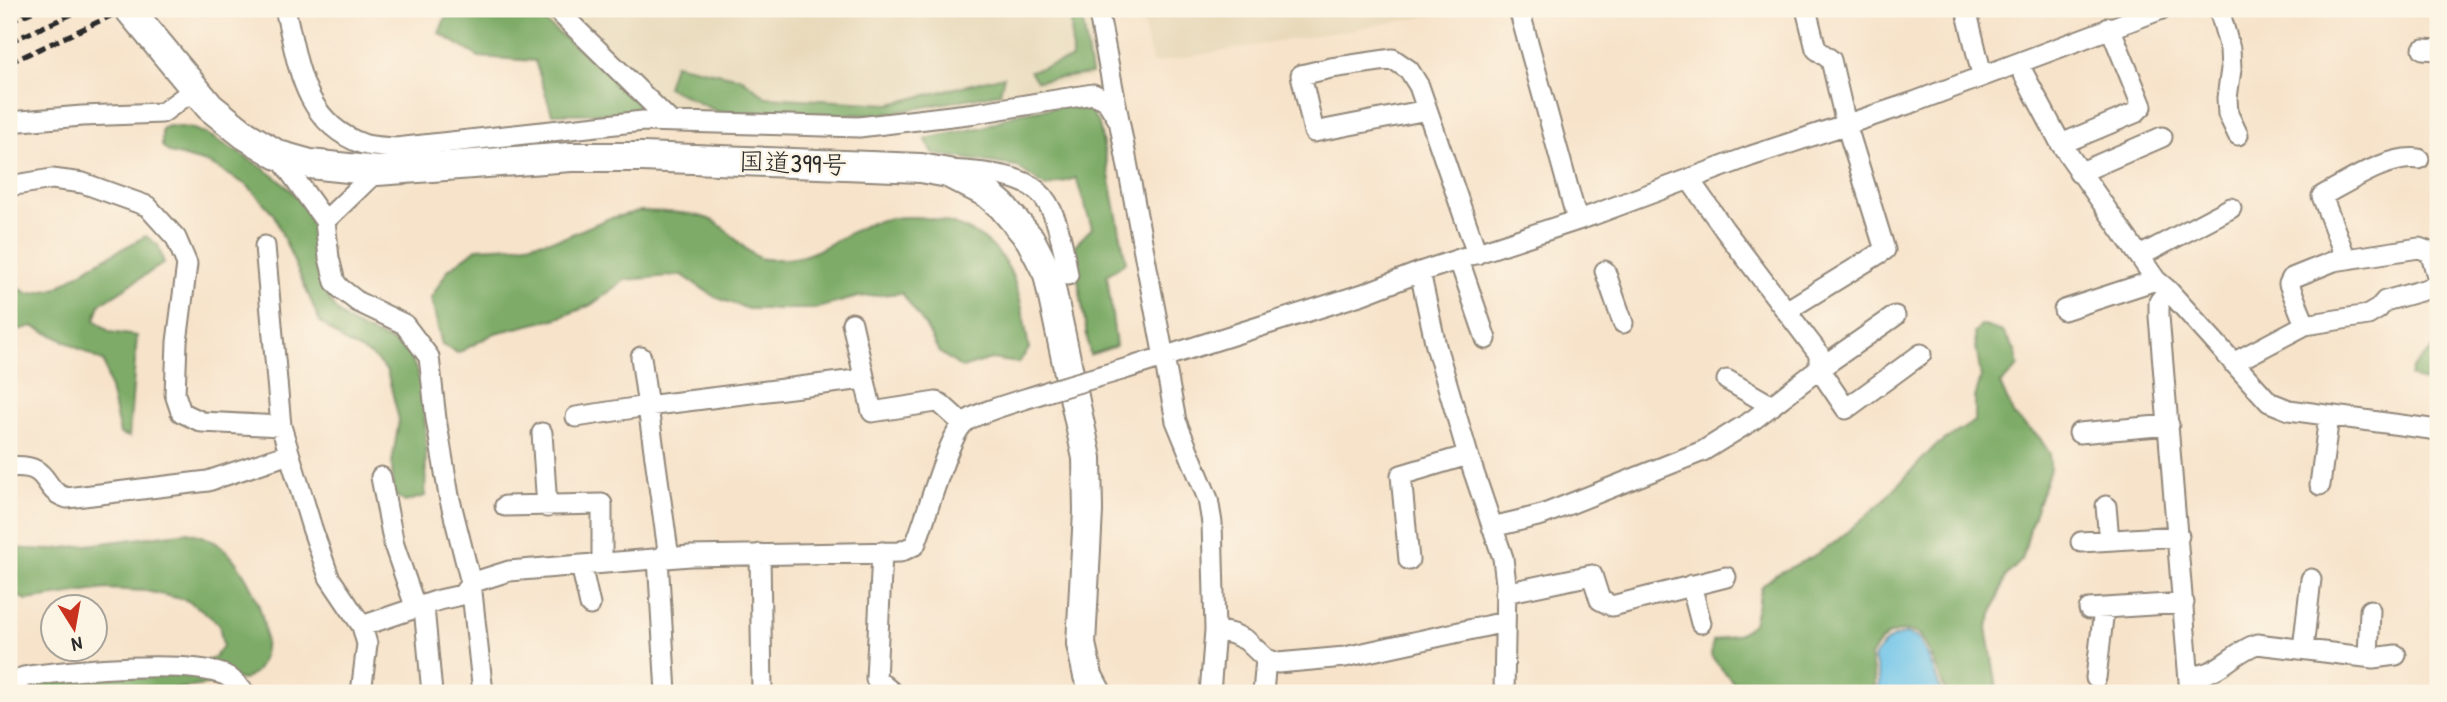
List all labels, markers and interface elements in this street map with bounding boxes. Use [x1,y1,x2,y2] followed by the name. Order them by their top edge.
[738,143,848,182] street label: 国道399号
[38,594,108,664] north arrow
[70,631,85,658] text: N

